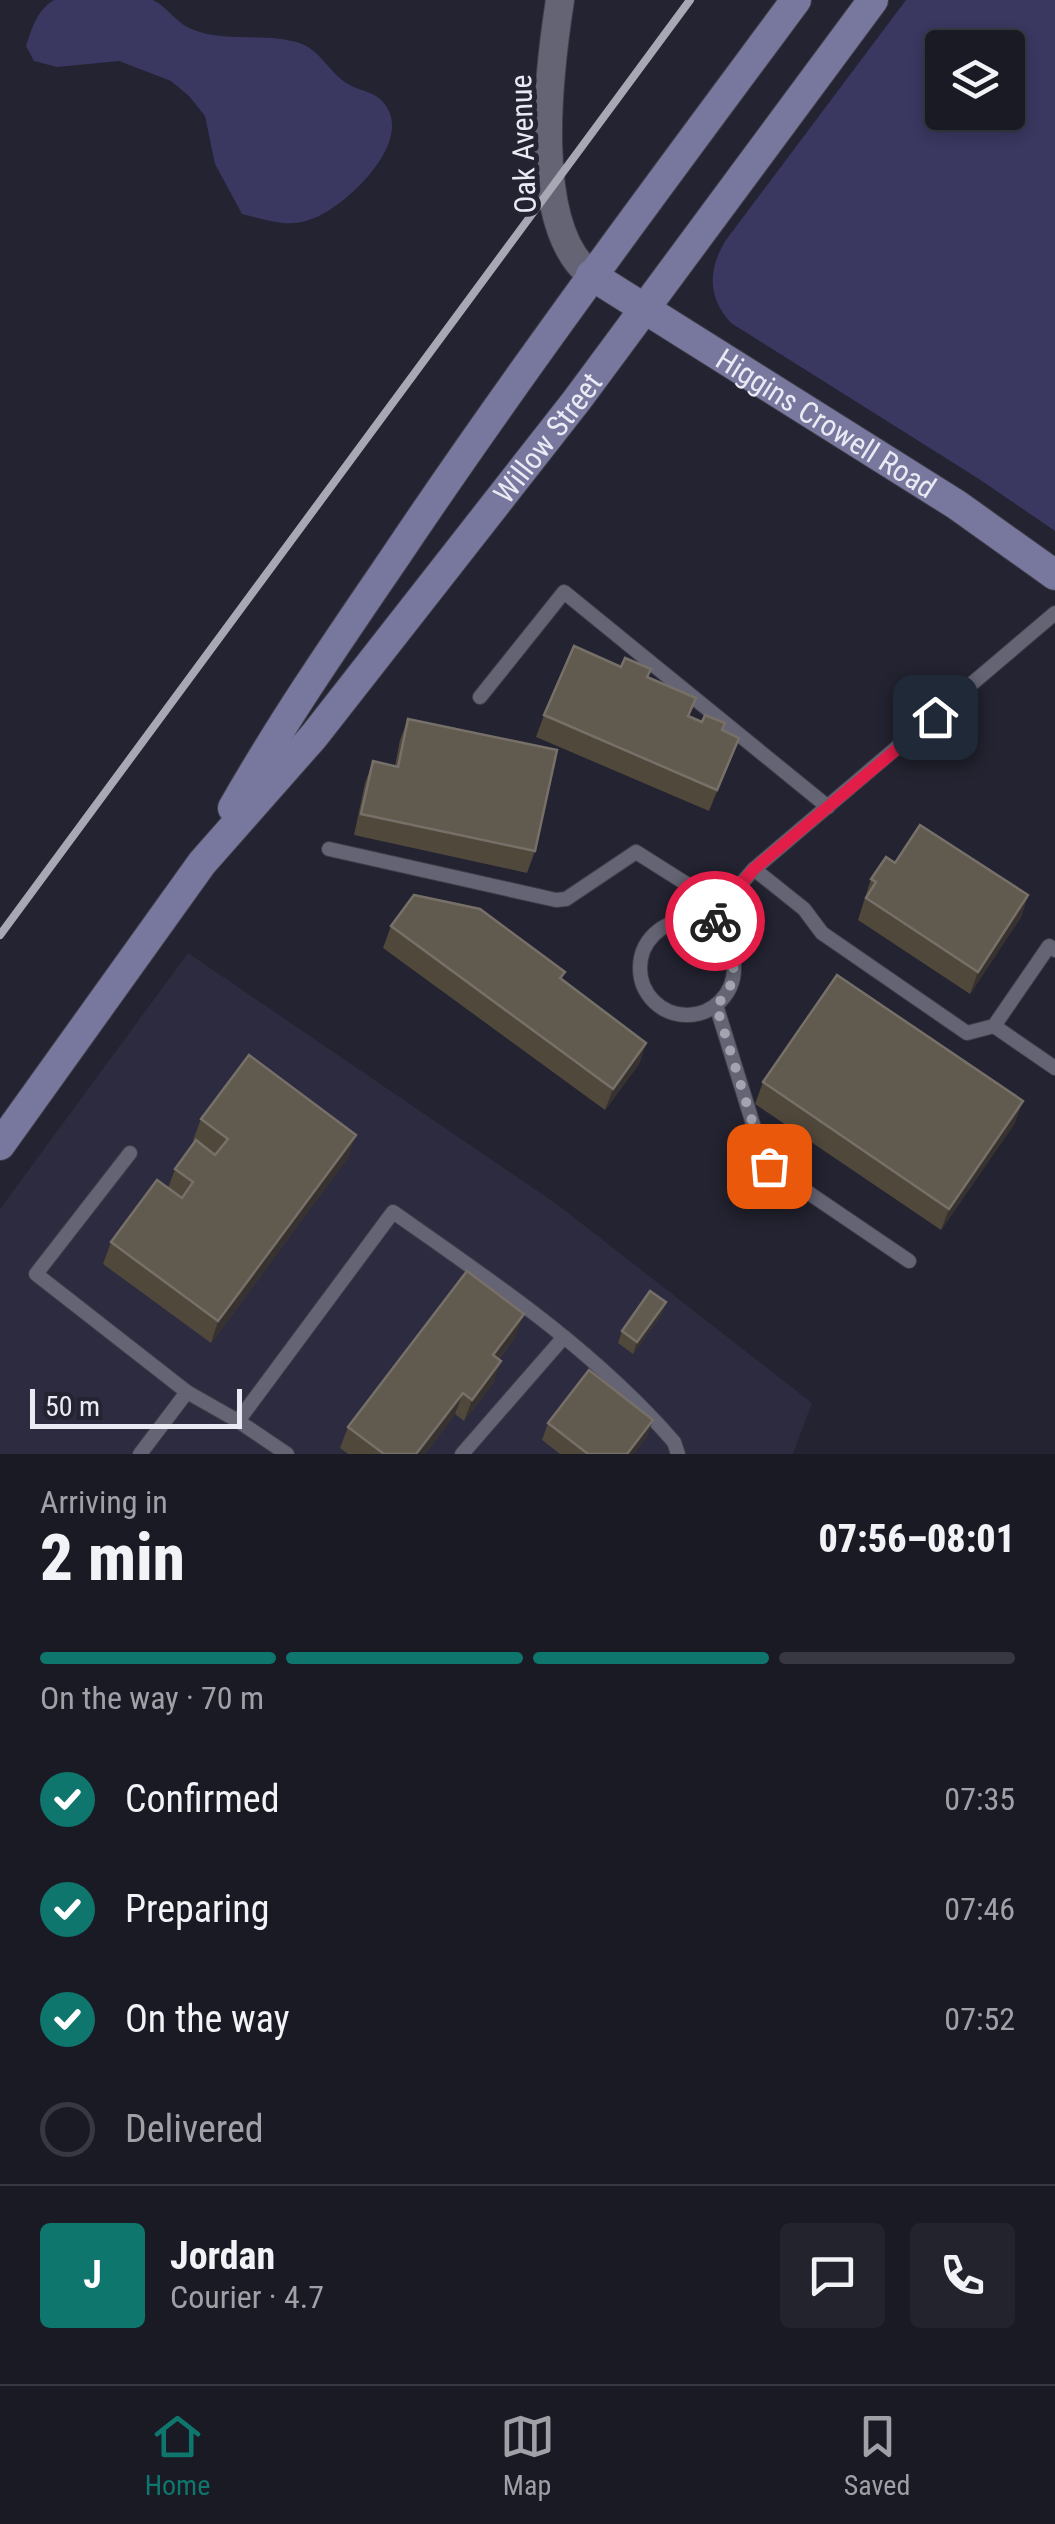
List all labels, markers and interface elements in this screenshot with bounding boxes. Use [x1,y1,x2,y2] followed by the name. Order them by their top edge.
[925,30,1025,130] map controls
[925,30,1025,130] button: layers
[503,74,543,214] street label: Oak Avenue
[710,341,943,505] street label: Higgins Crowell Road
[486,366,609,510] street label: Willow Street
[893,675,978,760] pin
[908,690,963,745] icon: home
[665,871,765,971] courier
[688,894,743,949] icon: bike
[727,1124,812,1209] pin
[742,1139,797,1194] icon: bag
[30,1384,242,1428] scale bar
[45,1390,100,1423] text: 50 m
[40,1483,168,1521] text: Arriving in
[818,1517,1015,1561] text: 07:56–08:01
[40,1520,185,1596] text: 2 min
[40,1679,264,1717] text: On the way · 70 m
[40,1772,95,1827] icon: check
[125,1777,280,1821] text: Confirmed
[944,1780,1015,1818] text: 07:35
[40,1882,95,1937] icon: check
[125,1887,270,1931] text: Preparing
[944,1890,1015,1928] text: 07:46
[40,1992,95,2047] icon: check
[125,1997,290,2041] text: On the way
[944,2000,1015,2038] text: 07:52
[125,2107,264,2151] text: Delivered
[780,2223,885,2328] button: chat
[910,2223,1015,2328] button: phone
[170,2234,275,2278] text: Jordan
[83,2253,102,2297] text: J
[170,2278,324,2316] text: Courier · 4.7
[145,2409,210,2502] tab: Home
[500,2409,555,2502] tab: Map
[844,2409,910,2502] tab: Saved

